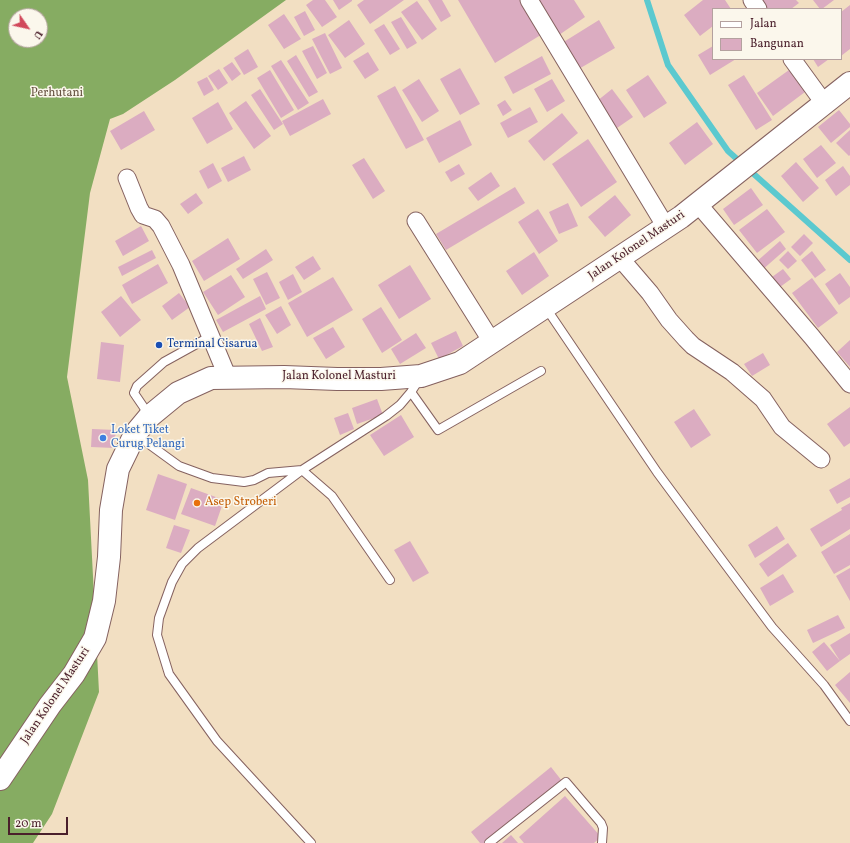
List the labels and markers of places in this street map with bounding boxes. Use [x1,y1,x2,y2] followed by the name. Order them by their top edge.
[167,338,258,352] place label: Terminal Cisarua
[154,340,164,350] marker: Terminal Cisarua
[111,424,185,452] place label: Loket Tiket Curug Pelangi
[98,433,108,443] marker: Loket Tiket Curug Pelangi
[205,496,277,510] place label: Asep Stroberi
[192,498,202,508] marker: Asep Stroberi

